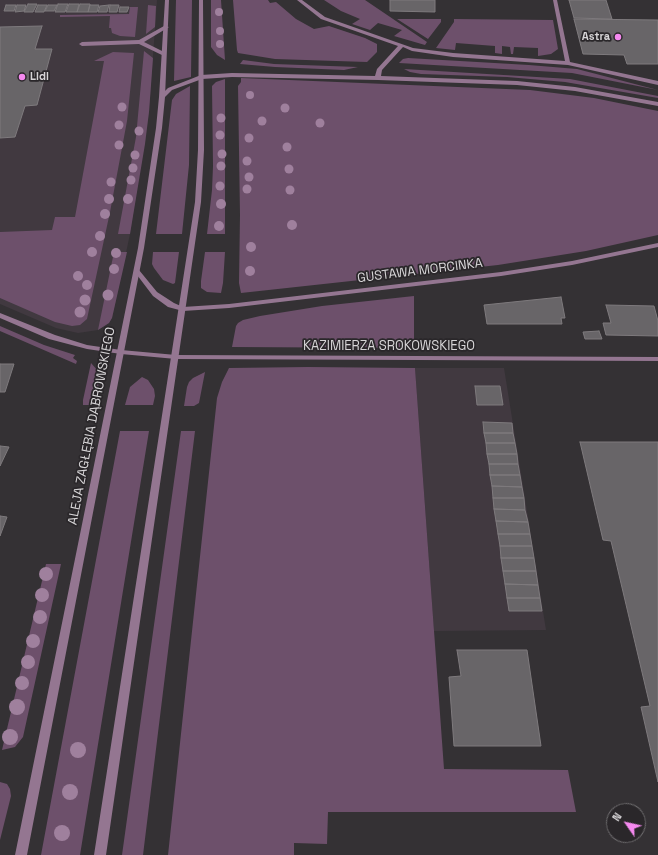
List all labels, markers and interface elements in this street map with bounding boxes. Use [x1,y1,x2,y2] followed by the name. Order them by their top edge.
[582,30,610,44] place label: Astra
[613,32,623,42] marker: Astra
[30,70,49,84] place label: Lidl
[17,72,27,82] marker: Lidl
[356,256,484,286] street label: GUSTAWA MORCINKA
[65,326,119,526] street label: ALEJA ZAGŁĘBIA DĄBROWSKIEGO
[303,338,475,354] street label: KAZIMIERZA SROKOWSKIEGO
[606,803,646,843] north arrow
[609,810,625,824] text: N

